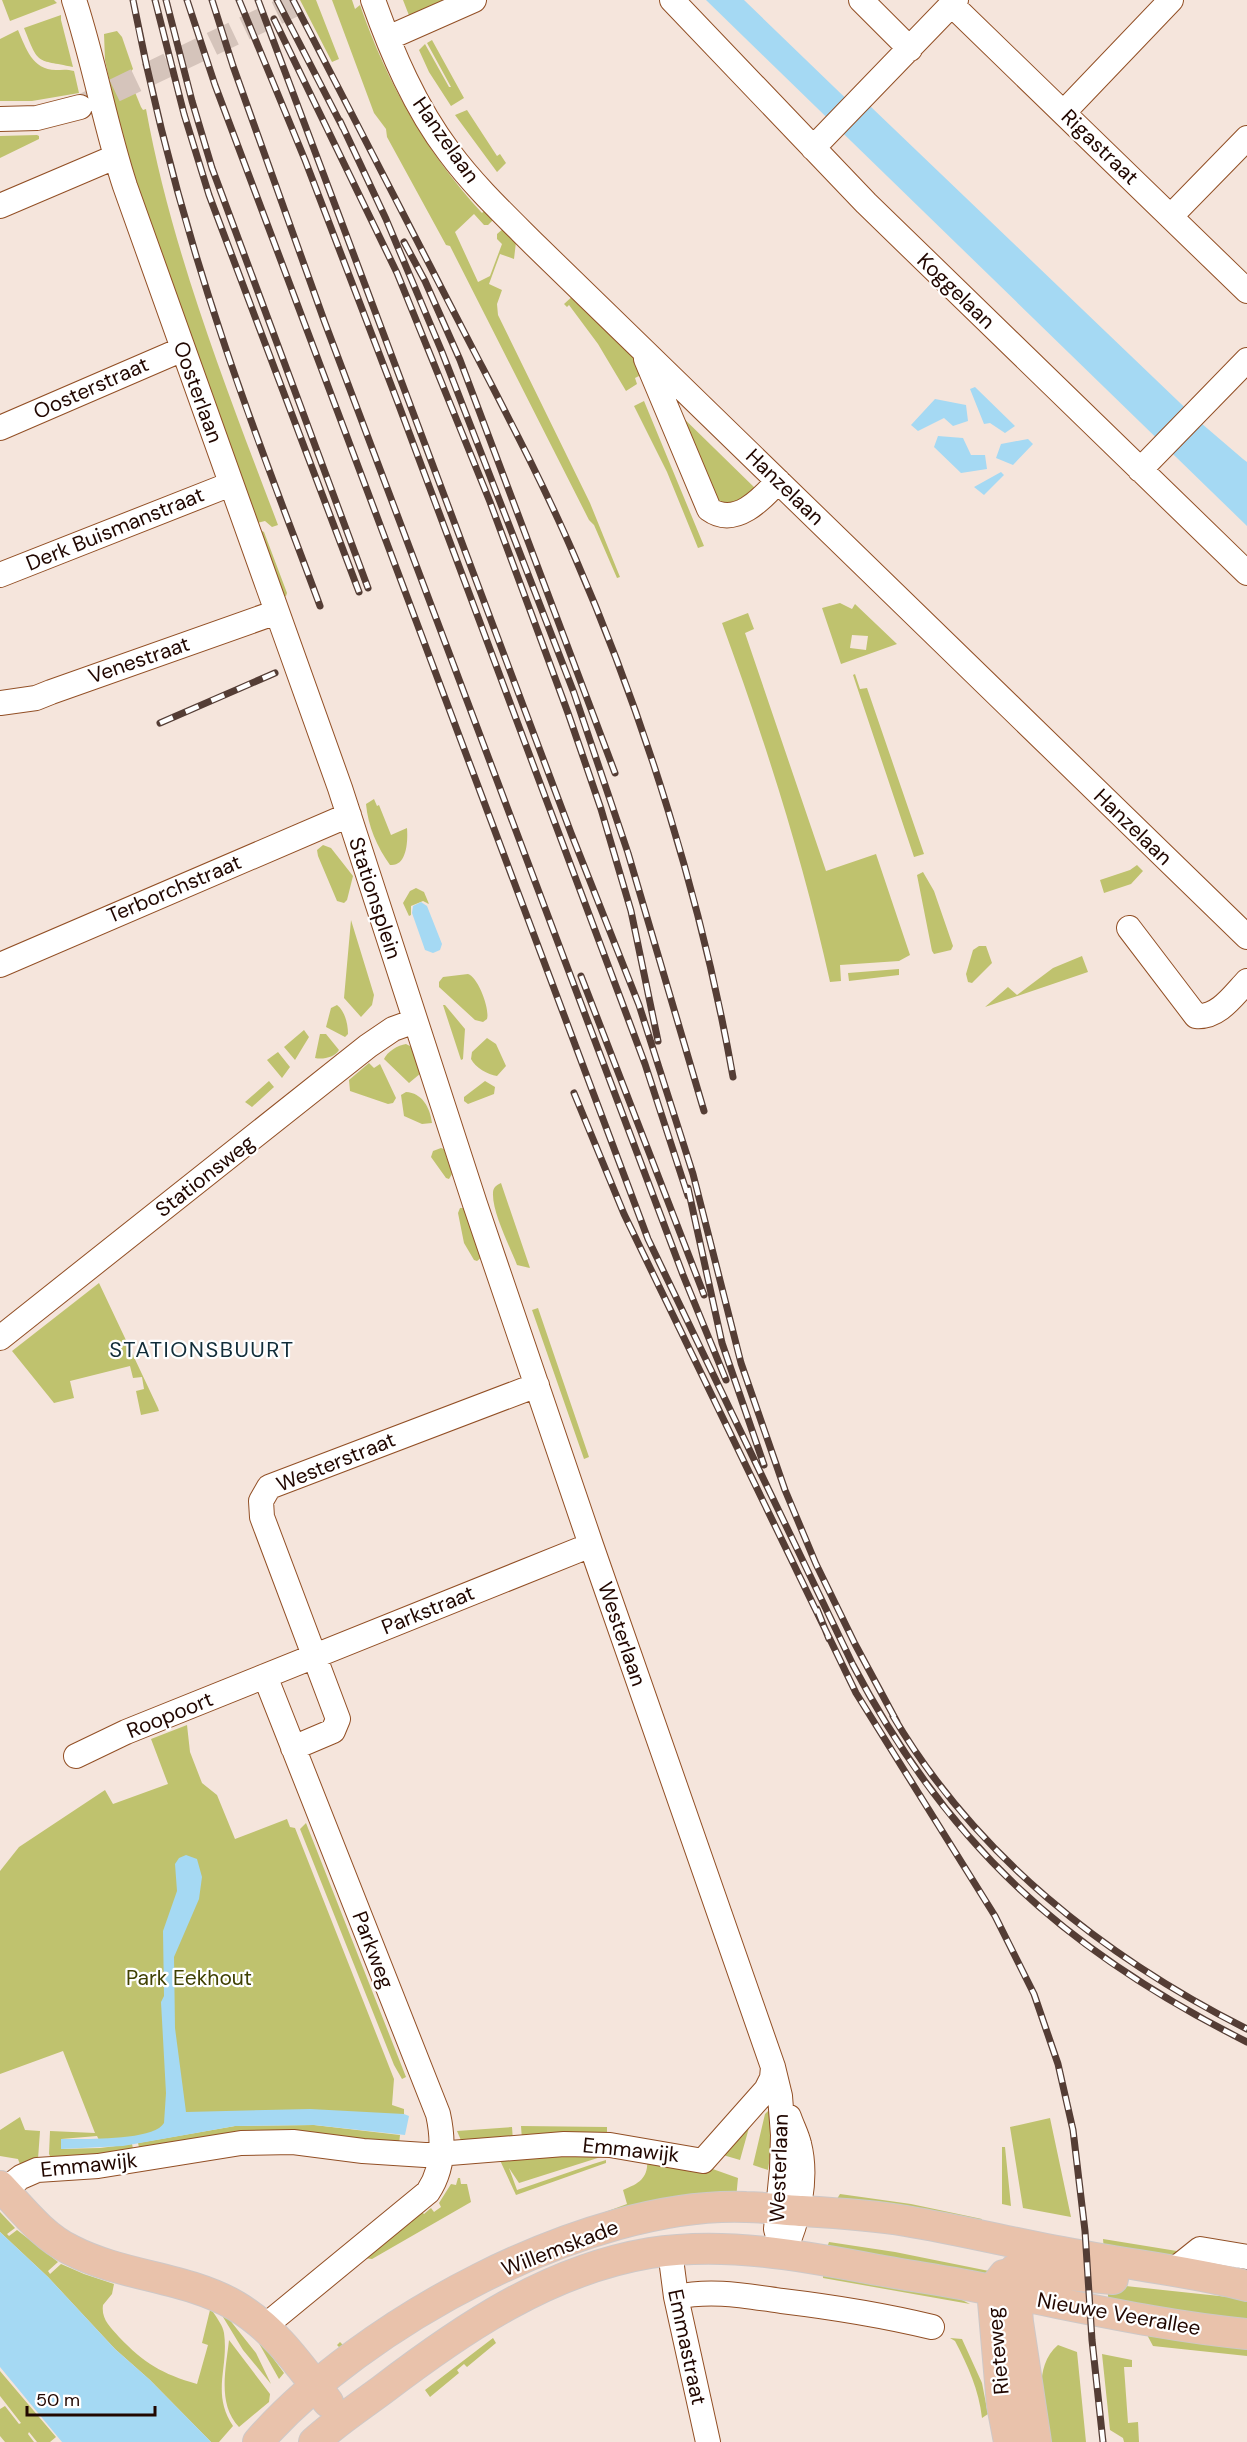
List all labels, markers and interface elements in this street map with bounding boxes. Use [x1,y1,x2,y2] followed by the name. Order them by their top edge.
[406,91,486,189] street label: Hanzelaan
[1055,103,1145,191] street label: Rigastraat
[911,247,1001,335] street label: Koggelaan
[167,337,229,447] street label: Oosterlaan
[29,350,153,426] street label: Oosterstraat
[740,443,830,531] street label: Hanzelaan
[22,480,208,578] street label: Derk Buismanstraat
[85,630,193,690] street label: Venestraat
[1088,783,1178,871] street label: Hanzelaan
[342,833,408,963] street label: Stationsplein
[102,848,246,930] street label: Terborchstraat
[150,1128,261,1224] street label: Stationsweg
[109,1335,295,1364] district label: STATIONSBUURT
[272,1425,400,1499] street label: Westerstraat
[591,1578,653,1690] street label: Westerlaan
[377,1579,479,1641] street label: Parkstraat
[123,1685,217,1745] street label: Roopoort
[345,1907,401,1993] street label: Parkweg
[126,1964,252,1992] park label: Park Eekhout
[763,2113,795,2223] street label: Westerlaan
[581,2131,681,2169] street label: Emmawijk
[39,2146,139,2184] street label: Emmawijk
[498,2213,622,2283] street label: Willemskade
[1035,2286,1203,2342] street label: Nieuwe Veerallee
[661,2287,713,2407] street label: Emmastraat
[980,2306,1016,2396] street label: Rieteweg
[27,2379,154,2417] scale bar
[36,2388,80,2412] text: 50 m

